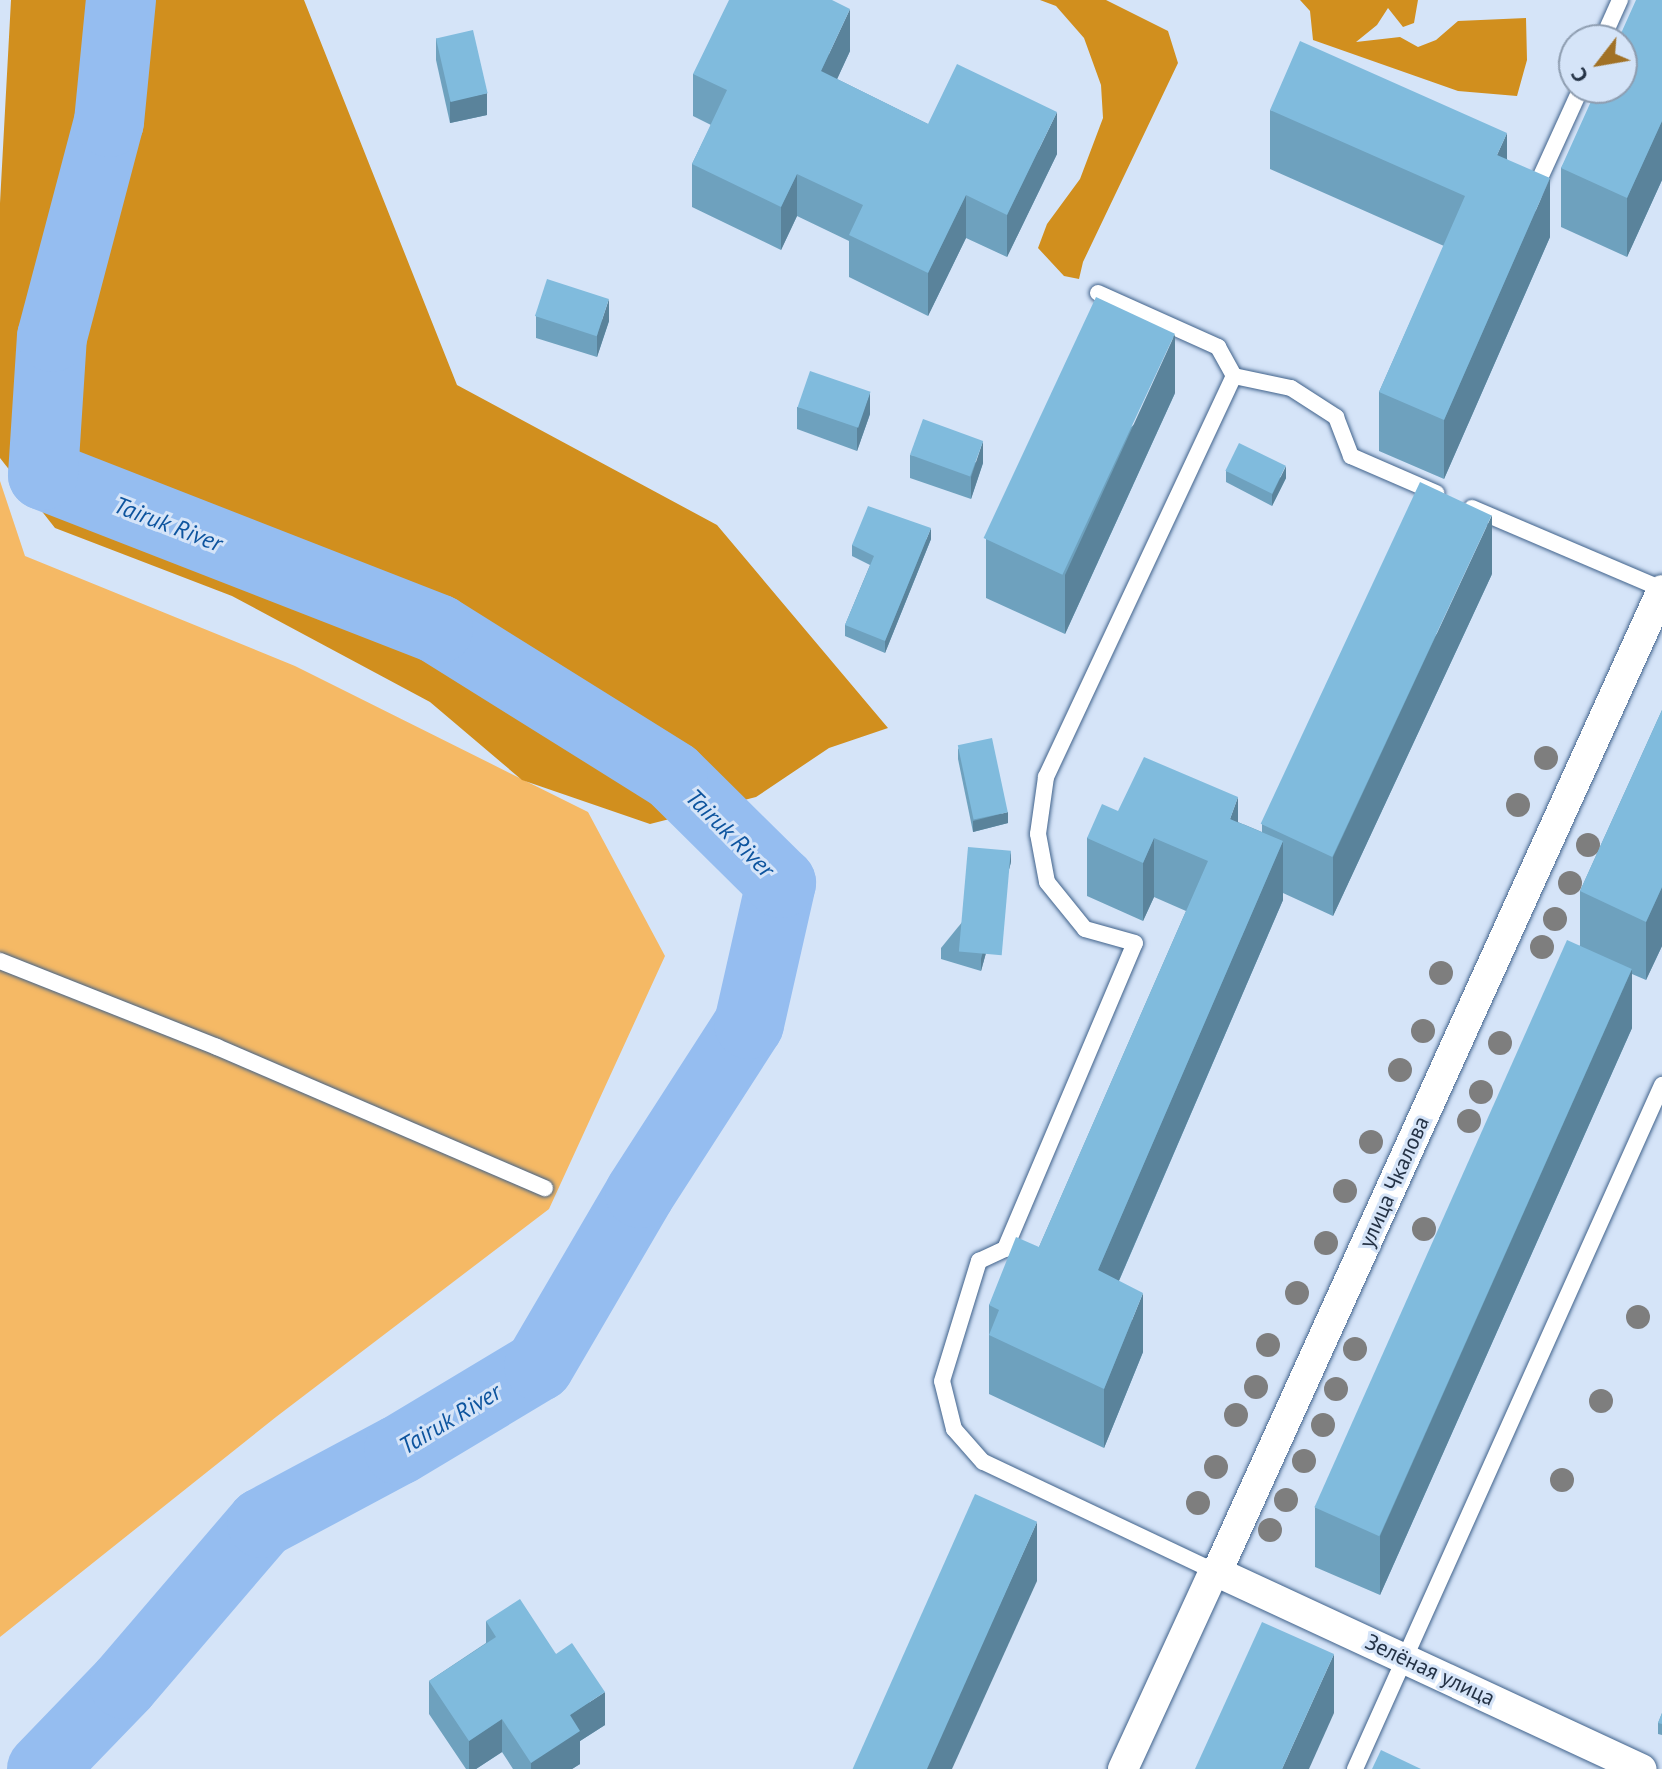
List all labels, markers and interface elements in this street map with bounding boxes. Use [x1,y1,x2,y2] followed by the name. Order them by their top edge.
[1558,24,1638,104] north arrow
[1564,63,1594,88] text: С
[110,490,226,558] water label: Tairuk River
[680,783,780,883] water label: Tairuk River
[1353,1112,1435,1252] street label: улица Чкалова
[394,1377,506,1461] water label: Tairuk River
[1361,1628,1499,1712] street label: Зелёная улица

